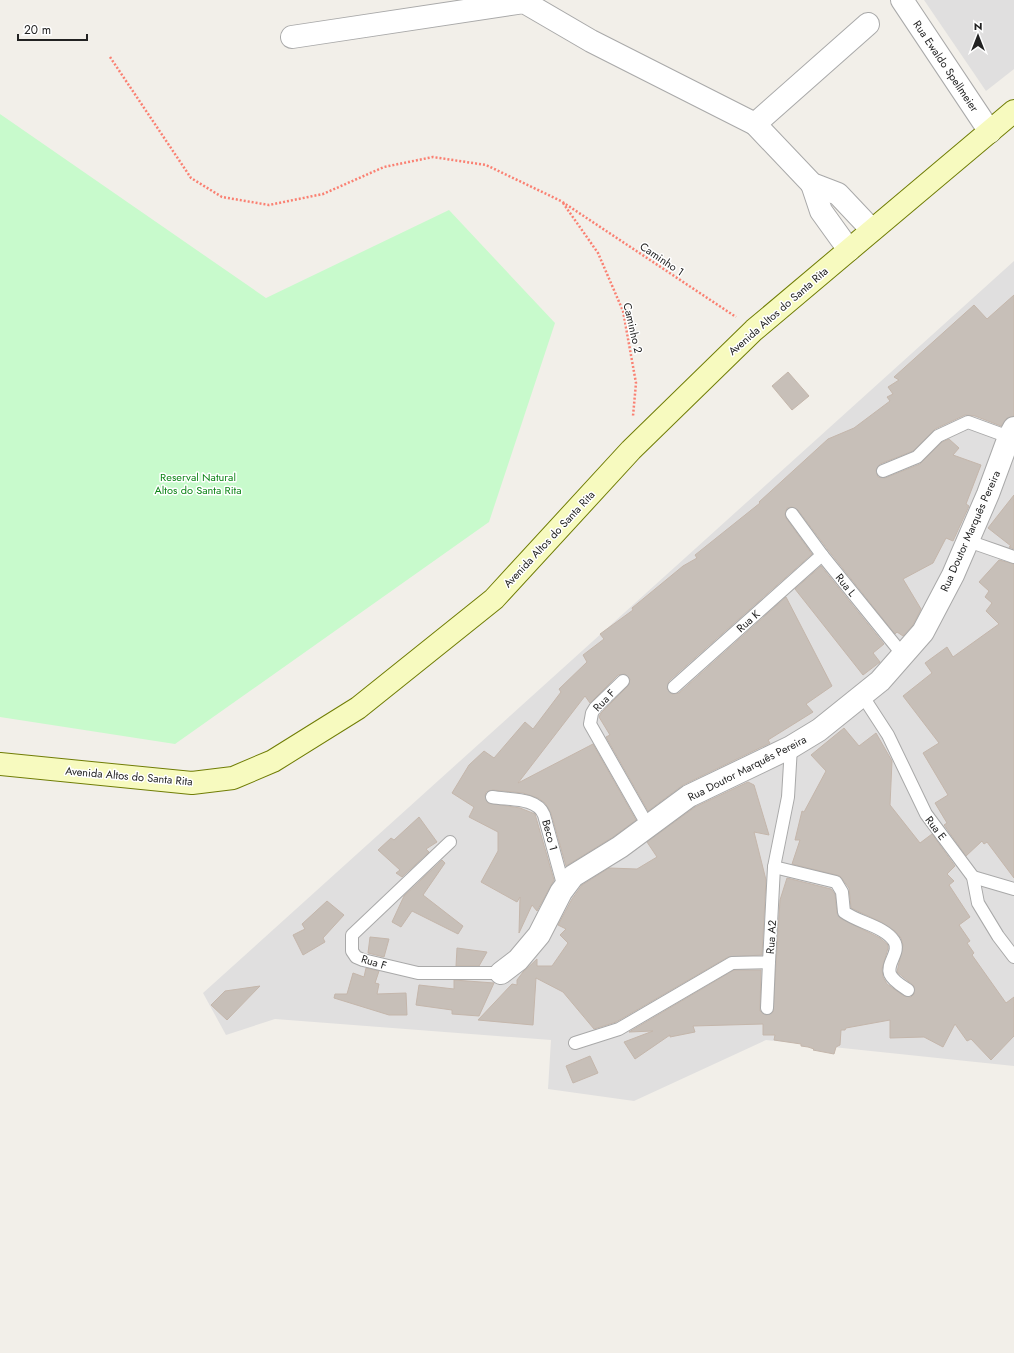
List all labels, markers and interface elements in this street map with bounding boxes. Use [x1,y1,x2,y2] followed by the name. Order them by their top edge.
[18,16,87,42] scale bar
[958,16,998,56] north arrow
[909,17,983,115] street label: Rua Ewaldo Spellmeier
[974,18,982,34] text: N
[24,21,51,39] text: 20 m
[637,238,687,280] street label: Caminho 1
[725,263,831,359] street label: Avenida Altos do Santa Rita
[619,301,647,355] street label: Caminho 2
[936,468,1004,594] street label: Rua Doutor Marquês Pereira
[154,469,242,498] park label: Reserval Natural Altos do Santa Rita
[500,487,598,591] street label: Avenida Altos do Santa Rita
[832,570,860,600] street label: Rua L
[733,606,764,636] street label: Rua K
[589,685,619,715] street label: Rua F
[685,731,809,805] street label: Rua Doutor Marquês Pereira
[65,762,193,790] street label: Avenida Altos do Santa Rita
[922,813,950,843] street label: Rua E
[538,818,562,852] street label: Beco 1
[762,919,780,955] street label: Rua A2
[359,951,389,973] street label: Rua F

